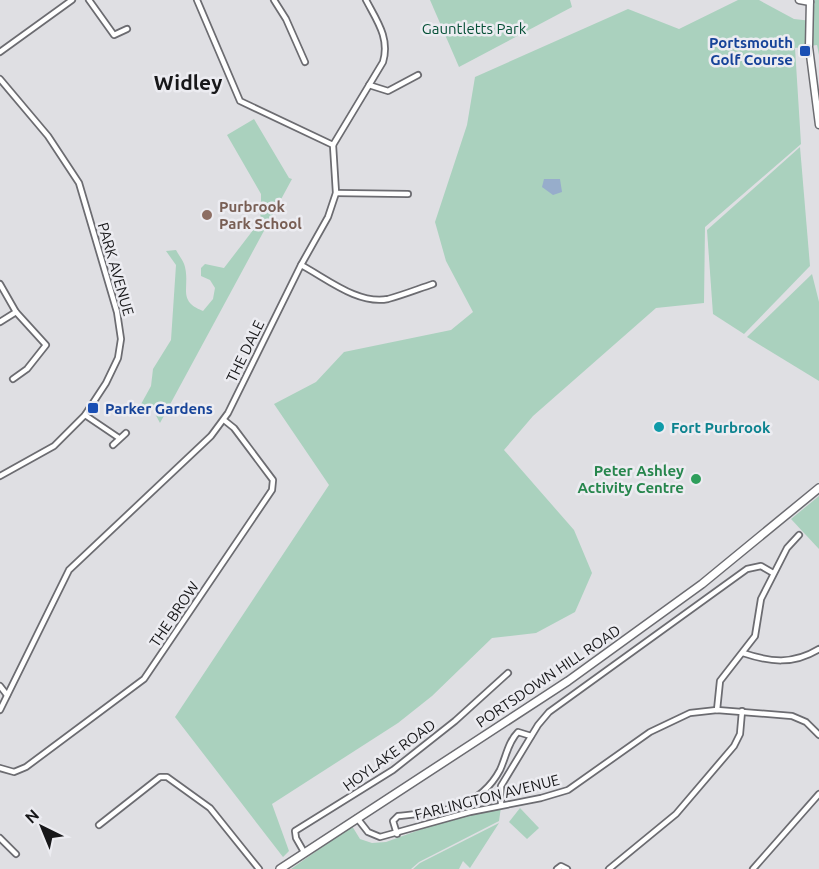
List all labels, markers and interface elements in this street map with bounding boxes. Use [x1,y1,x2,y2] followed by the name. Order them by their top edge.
[422,20,527,37] park label: Gauntletts Park
[709,34,793,68] place label: Portsmouth Golf Course
[798,44,812,58] marker: Portsmouth Golf Course
[154,70,222,94] district label: Widley
[219,198,302,232] place label: Purbrook Park School
[200,208,214,222] marker: Purbrook Park School
[95,220,137,318] street label: PARK AVENUE
[223,317,267,385] street label: THE DALE
[105,400,213,417] place label: Parker Gardens
[86,401,100,415] marker: Parker Gardens
[671,419,771,436] place label: Fort Purbrook
[652,420,666,434] marker: Fort Purbrook
[577,462,684,496] place label: Peter Ashley Activity Centre
[689,472,703,486] marker: Peter Ashley Activity Centre
[146,578,202,650] street label: THE BROW
[473,621,623,731] street label: PORTSDOWN HILL ROAD
[339,716,439,794] street label: HOYLAKE ROAD
[413,771,561,823] street label: FARLINGTON AVENUE
[12,797,72,857] north arrow
[21,805,42,827] text: N

